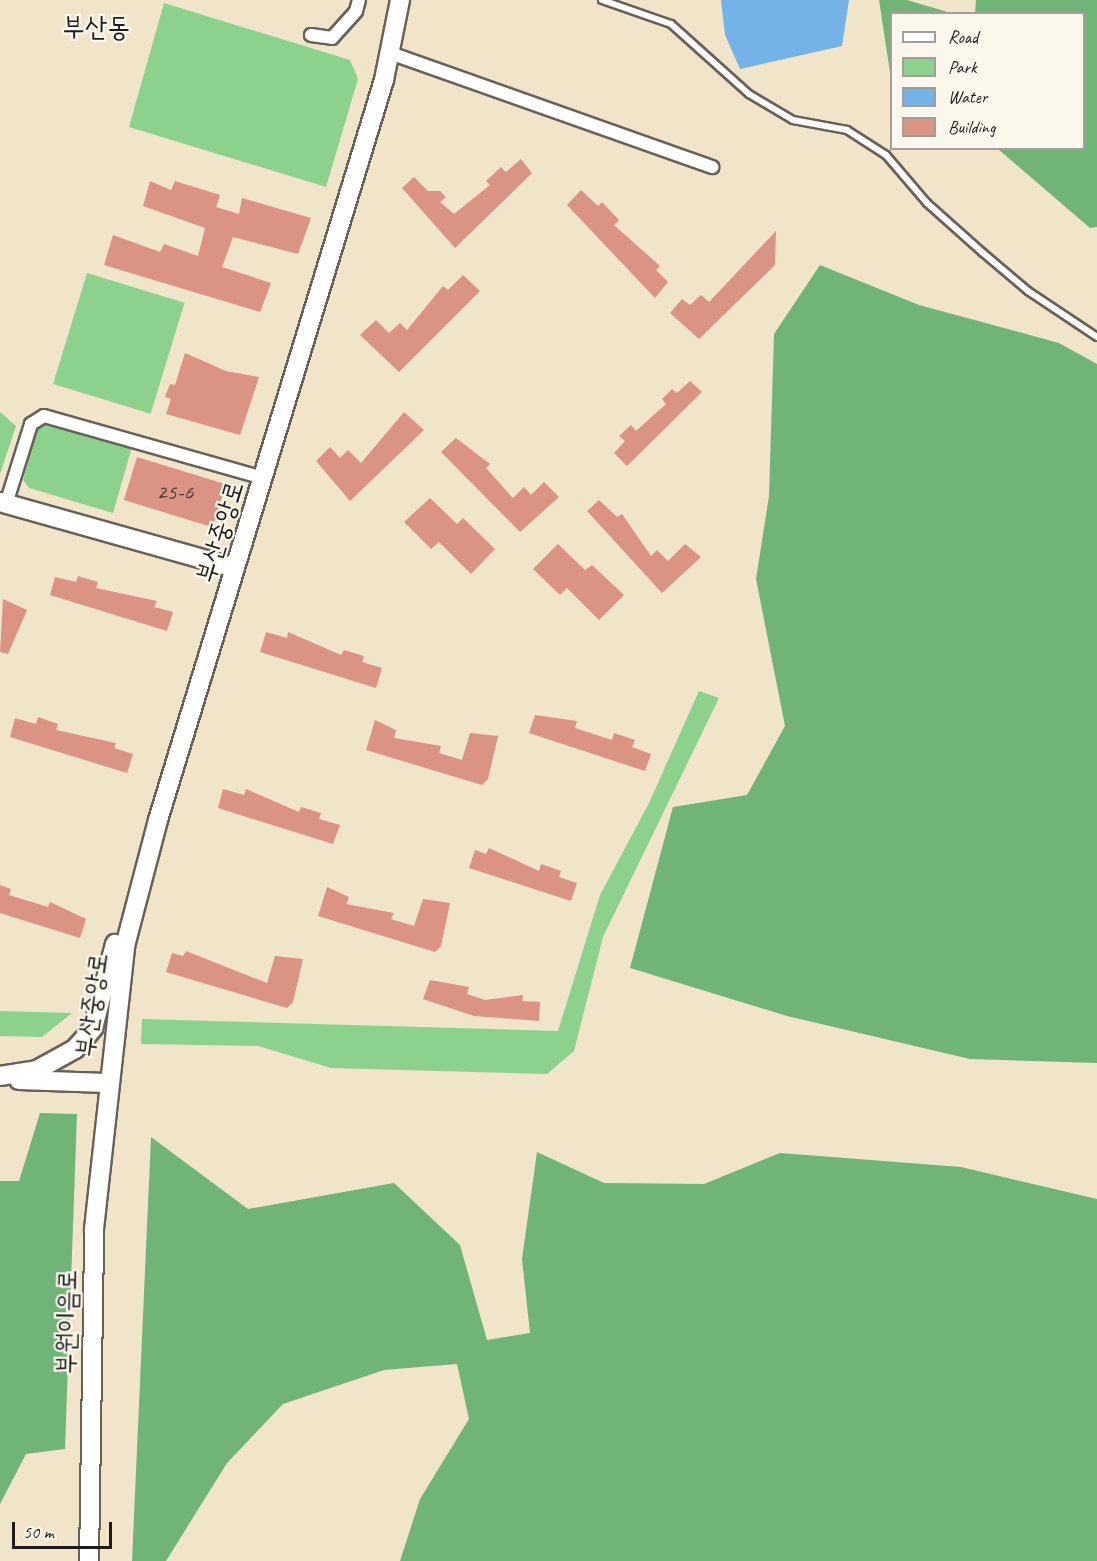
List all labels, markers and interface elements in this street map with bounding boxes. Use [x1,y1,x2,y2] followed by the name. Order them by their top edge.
[62,10,130,44] district label: 부산동
[890,12,1085,150] legend
[948,26,978,48] text: Road
[948,56,977,78] text: Park
[948,86,987,108] text: Water
[948,116,995,138] text: Building
[190,477,250,587] street label: 부산중앙로
[157,480,193,506] house number: 25-6
[69,951,115,1059] street label: 부산중앙로
[50,1269,84,1375] street label: 부원이음로
[15,1510,116,1548] scale bar
[23,1521,54,1543] text: 50 m

